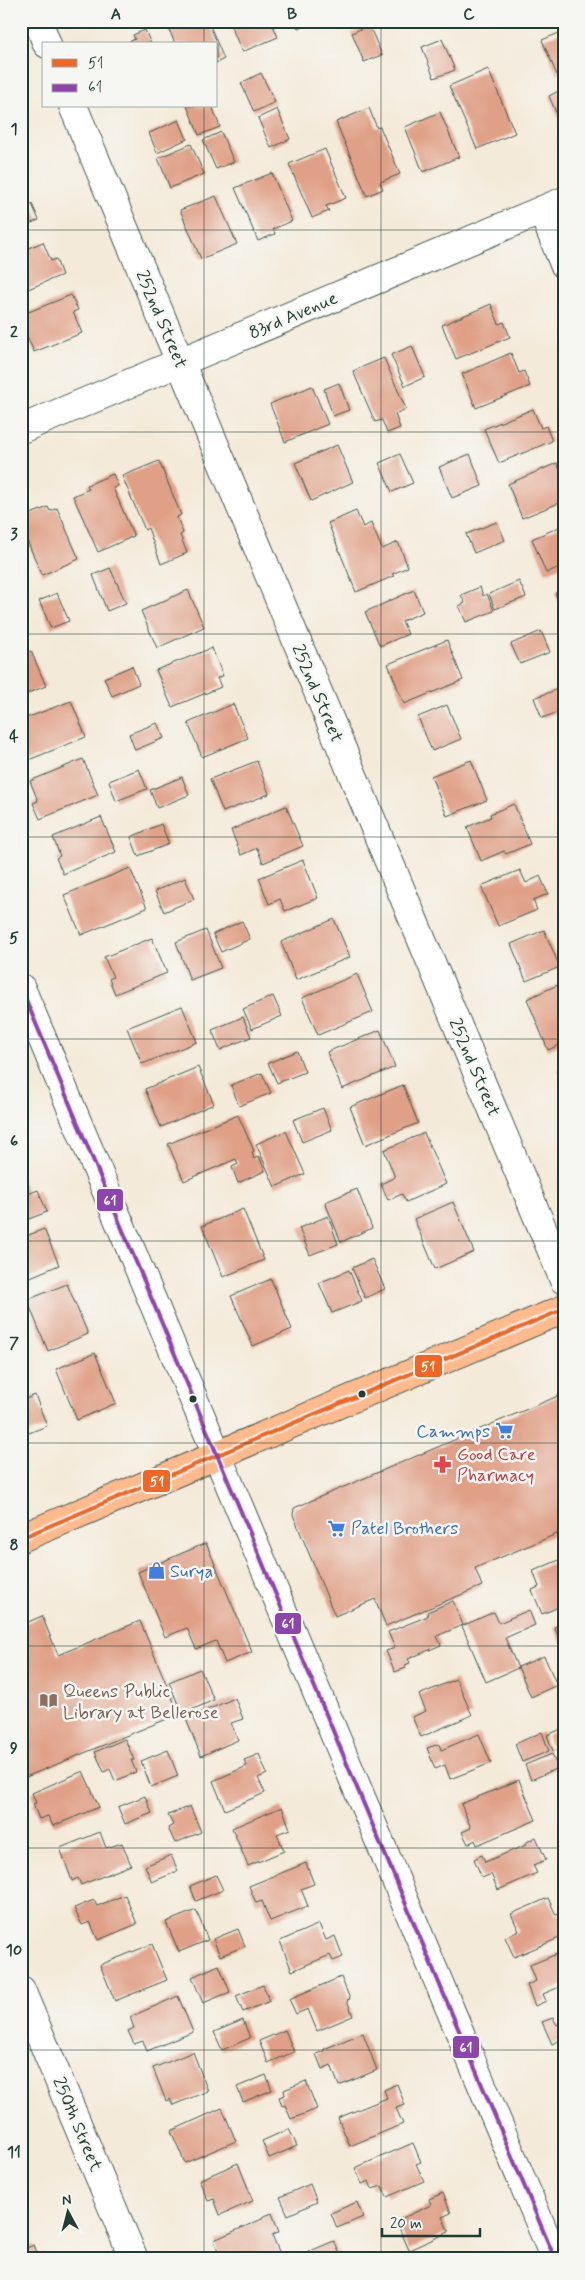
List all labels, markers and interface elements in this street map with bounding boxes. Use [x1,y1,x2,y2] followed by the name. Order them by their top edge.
[111,4,121,25] text: A
[287,4,297,25] text: B
[463,4,475,25] text: C
[42,42,218,108] legend
[88,54,103,74] text: 51
[88,78,102,98] text: 61
[10,119,18,140] text: 1
[130,267,193,372] street label: 252nd Street
[245,286,342,345] street label: 83rd Avenue
[10,322,18,343] text: 2
[10,524,18,545] text: 3
[286,641,349,746] street label: 252nd Street
[9,726,19,747] text: 4
[9,928,19,949] text: 5
[443,1015,506,1120] street label: 252nd Street
[10,1131,18,1152] text: 6
[96,1188,124,1212] line badge: 61
[103,1192,117,1210] text: 61
[9,1333,19,1354] text: 7
[414,1354,443,1378] line badge: 51
[421,1358,435,1376] text: 51
[357,1389,367,1399] unlabelled marker
[188,1394,198,1404] unlabelled marker
[416,1420,490,1444] place label: Cammps
[494,1421,514,1441] supermarket icon: Cammps
[457,1443,536,1488] place label: Good Care Pharmacy
[433,1454,453,1474] pharmacy icon: Good Care Pharmacy
[142,1469,171,1493] line badge: 51
[150,1473,164,1491] text: 51
[351,1517,458,1541] place label: Patel Brothers
[327,1518,347,1538] supermarket icon: Patel Brothers
[9,1535,19,1556] text: 8
[170,1560,213,1584] place label: Surya
[146,1561,166,1581] shop icon: Surya
[274,1612,302,1635] line badge: 61
[281,1615,295,1633] text: 61
[63,1680,219,1725] place label: Queens Public Library at Bellerose
[39,1691,59,1711] library icon: Queens Public Library at Bellerose
[10,1738,18,1759] text: 9
[6,1940,22,1961] text: 10
[452,2035,480,2059] line badge: 61
[459,2039,473,2057] text: 61
[46,2073,108,2176] street label: 250th Street
[7,2142,21,2163] text: 11
[42,2188,92,2238] north arrow
[61,2191,72,2210] text: N
[382,2205,480,2237] scale bar
[390,2214,422,2234] text: 20 m

